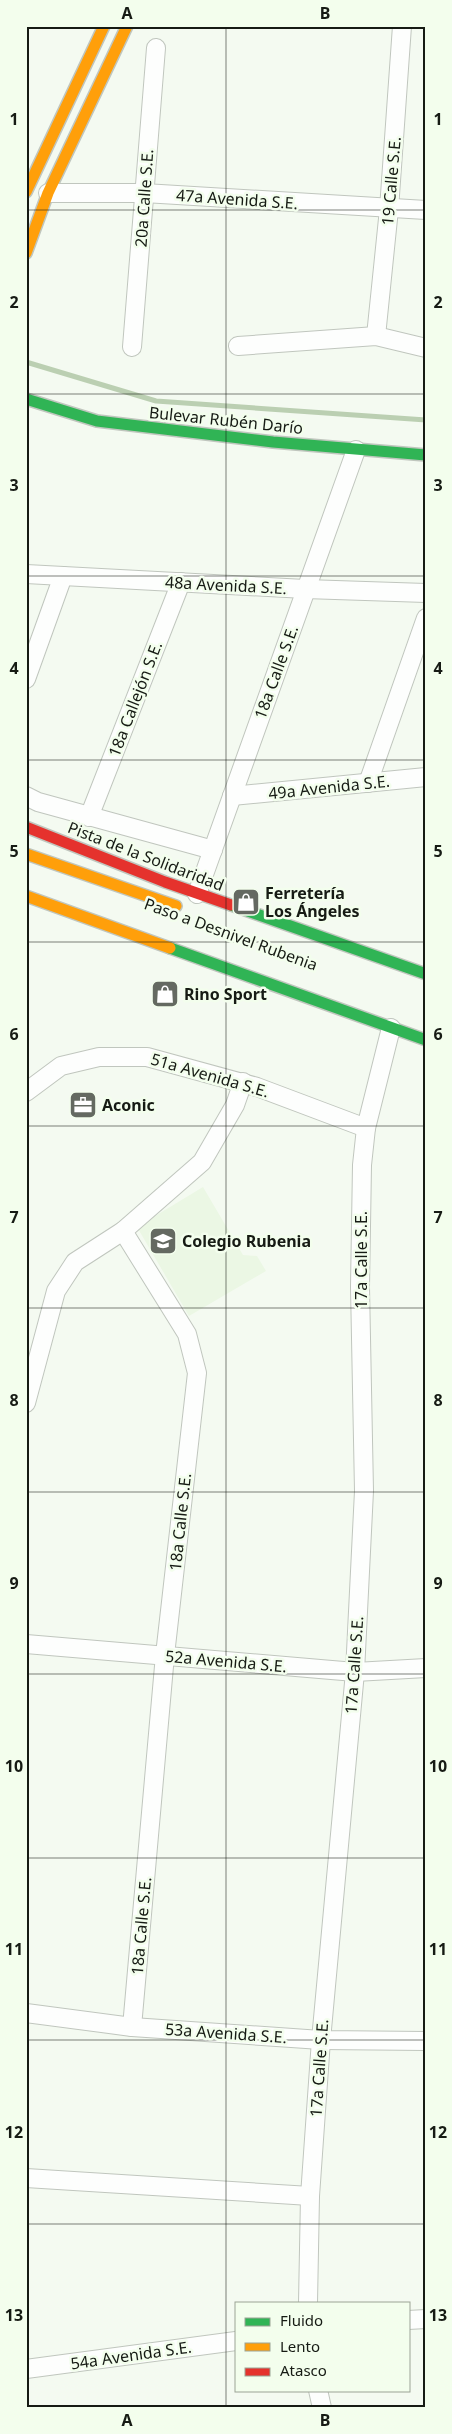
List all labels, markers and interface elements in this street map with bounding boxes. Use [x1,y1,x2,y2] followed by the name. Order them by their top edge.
[121,2,133,24] text: A
[320,2,330,24] text: B
[9,108,19,130] text: 1
[433,108,443,130] text: 1
[376,136,406,226] street label: 19 Calle S.E.
[130,148,158,248] street label: 20a Calle S.E.
[175,184,299,214] street label: 47a Avenida S.E.
[9,291,19,313] text: 2
[433,291,443,313] text: 2
[148,401,304,439] street label: Bulevar Rubén Darío
[9,474,19,496] text: 3
[433,474,443,496] text: 3
[164,571,288,599] street label: 48a Avenida S.E.
[249,622,303,722] street label: 18a Calle S.E.
[103,638,167,760] street label: 18a Callejón S.E.
[9,657,19,679] text: 4
[433,657,443,679] text: 4
[267,770,391,804] street label: 49a Avenida S.E.
[65,816,227,896] street label: Pista de la Solidaridad
[9,840,19,862] text: 5
[433,840,443,862] text: 5
[265,882,360,922] place label: Ferretería Los Ángeles
[231,887,261,917] shop icon: Ferretería Los Ángeles
[141,892,321,976] street label: Paso a Desnivel Rubenia
[150,979,180,1009] shop icon: Rino Sport
[184,983,267,1005] place label: Rino Sport
[9,1023,19,1045] text: 6
[433,1023,443,1045] text: 6
[148,1048,272,1102] street label: 51a Avenida S.E.
[68,1090,98,1120] office icon: Aconic
[102,1094,155,1116] place label: Aconic
[9,1206,19,1228] text: 7
[433,1206,443,1228] text: 7
[350,1211,372,1309] street label: 17a Calle S.E.
[148,1226,178,1256] school or university icon: Colegio Rubenia
[182,1230,311,1252] place label: Colegio Rubenia
[9,1389,19,1411] text: 8
[433,1389,443,1411] text: 8
[164,1472,196,1572] street label: 18a Calle S.E.
[9,1572,19,1594] text: 9
[433,1572,443,1594] text: 9
[340,1615,368,1715] street label: 17a Calle S.E.
[164,1645,288,1677] street label: 52a Avenida S.E.
[5,1755,23,1777] text: 10
[429,1755,447,1777] text: 10
[126,1876,156,1976] street label: 18a Calle S.E.
[5,1938,23,1960] text: 11
[429,1938,447,1960] text: 11
[164,2018,288,2048] street label: 53a Avenida S.E.
[305,2018,333,2118] street label: 17a Calle S.E.
[5,2121,23,2143] text: 12
[429,2121,447,2143] text: 12
[235,2302,410,2392] legend
[5,2304,23,2326] text: 13
[429,2304,447,2326] text: 13
[280,2310,323,2330] text: Fluido
[69,2336,193,2374] street label: 54a Avenida S.E.
[280,2336,320,2356] text: Lento
[280,2360,327,2380] text: Atasco
[121,2409,133,2431] text: A
[320,2409,330,2431] text: B

